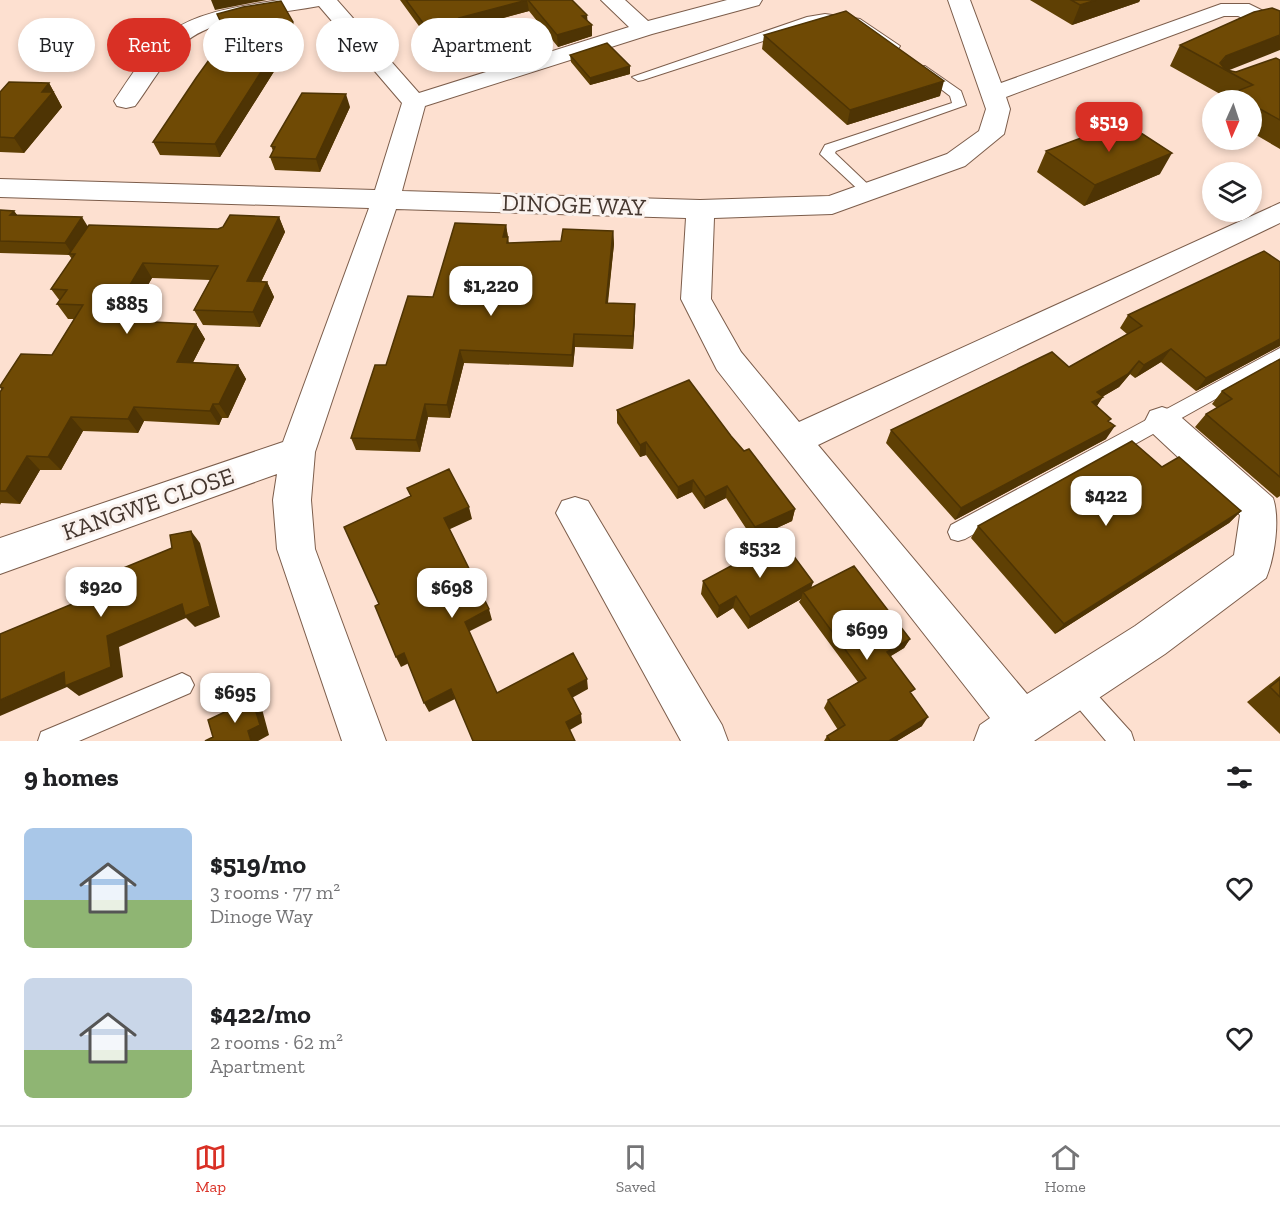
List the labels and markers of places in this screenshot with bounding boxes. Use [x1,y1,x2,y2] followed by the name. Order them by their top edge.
[1073,102,1145,153] pin: $519
[442,266,540,317] pin: $1,220
[91,284,163,335] pin: $885
[1070,476,1142,527] pin: $422
[724,528,796,579] pin: $532
[65,567,137,618] pin: $920
[416,568,488,619] pin: $698
[831,610,903,661] pin: $699
[199,673,271,724] pin: $695

